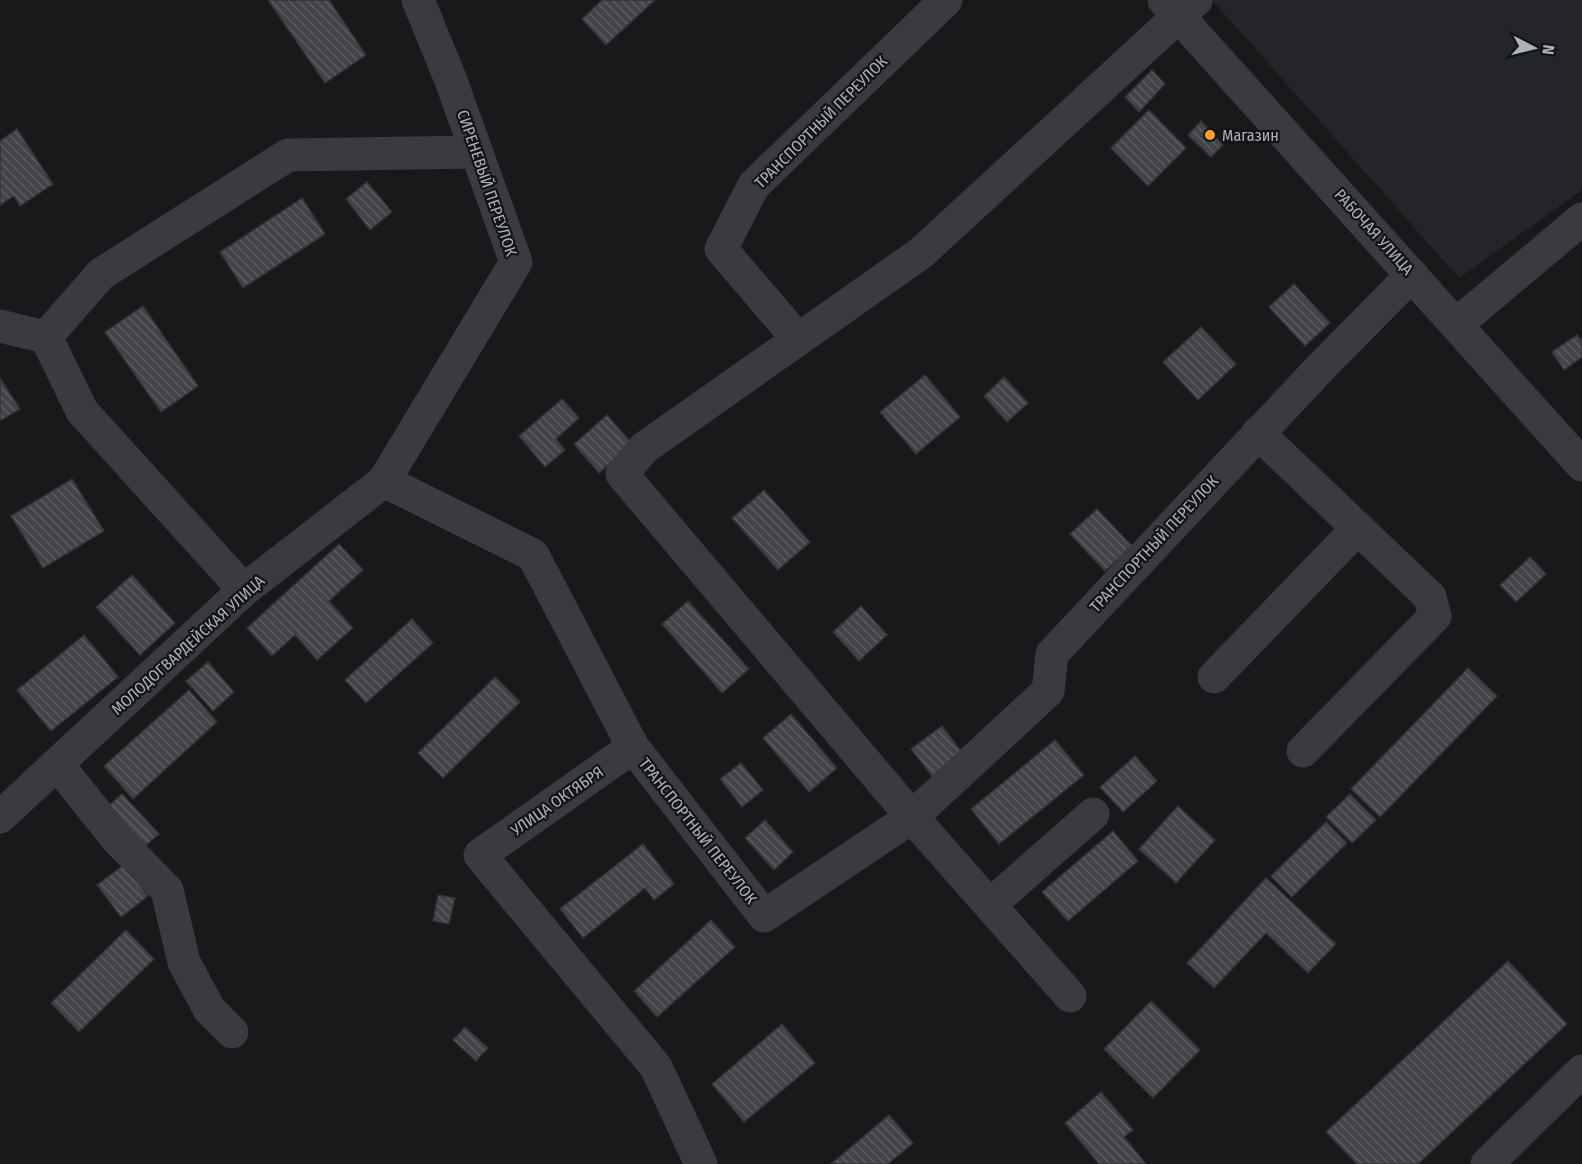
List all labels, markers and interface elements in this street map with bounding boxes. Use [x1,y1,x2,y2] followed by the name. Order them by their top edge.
[1504,18,1564,78] north arrow
[1538,44,1558,56] text: N
[751,51,892,192] street label: ТРАНСПОРТНЫЙ ПЕРЕУЛОК
[453,107,521,259] street label: СИРЕНЕВЫЙ ПЕРЕУЛОК
[1222,126,1279,145] place label: Магазин
[1203,128,1217,142] marker: Магазин
[1331,185,1418,279] street label: РАБОЧАЯ УЛИЦА
[1086,471,1223,616] street label: ТРАНСПОРТНЫЙ ПЕРЕУЛОК
[108,571,269,719] street label: МОЛОДОГВАРДЕЙСКАЯ УЛИЦА
[635,754,761,908] street label: ТРАНСПОРТНЫЙ ПЕРЕУЛОК
[506,762,607,840] street label: УЛИЦА ОКТЯБРЯ

